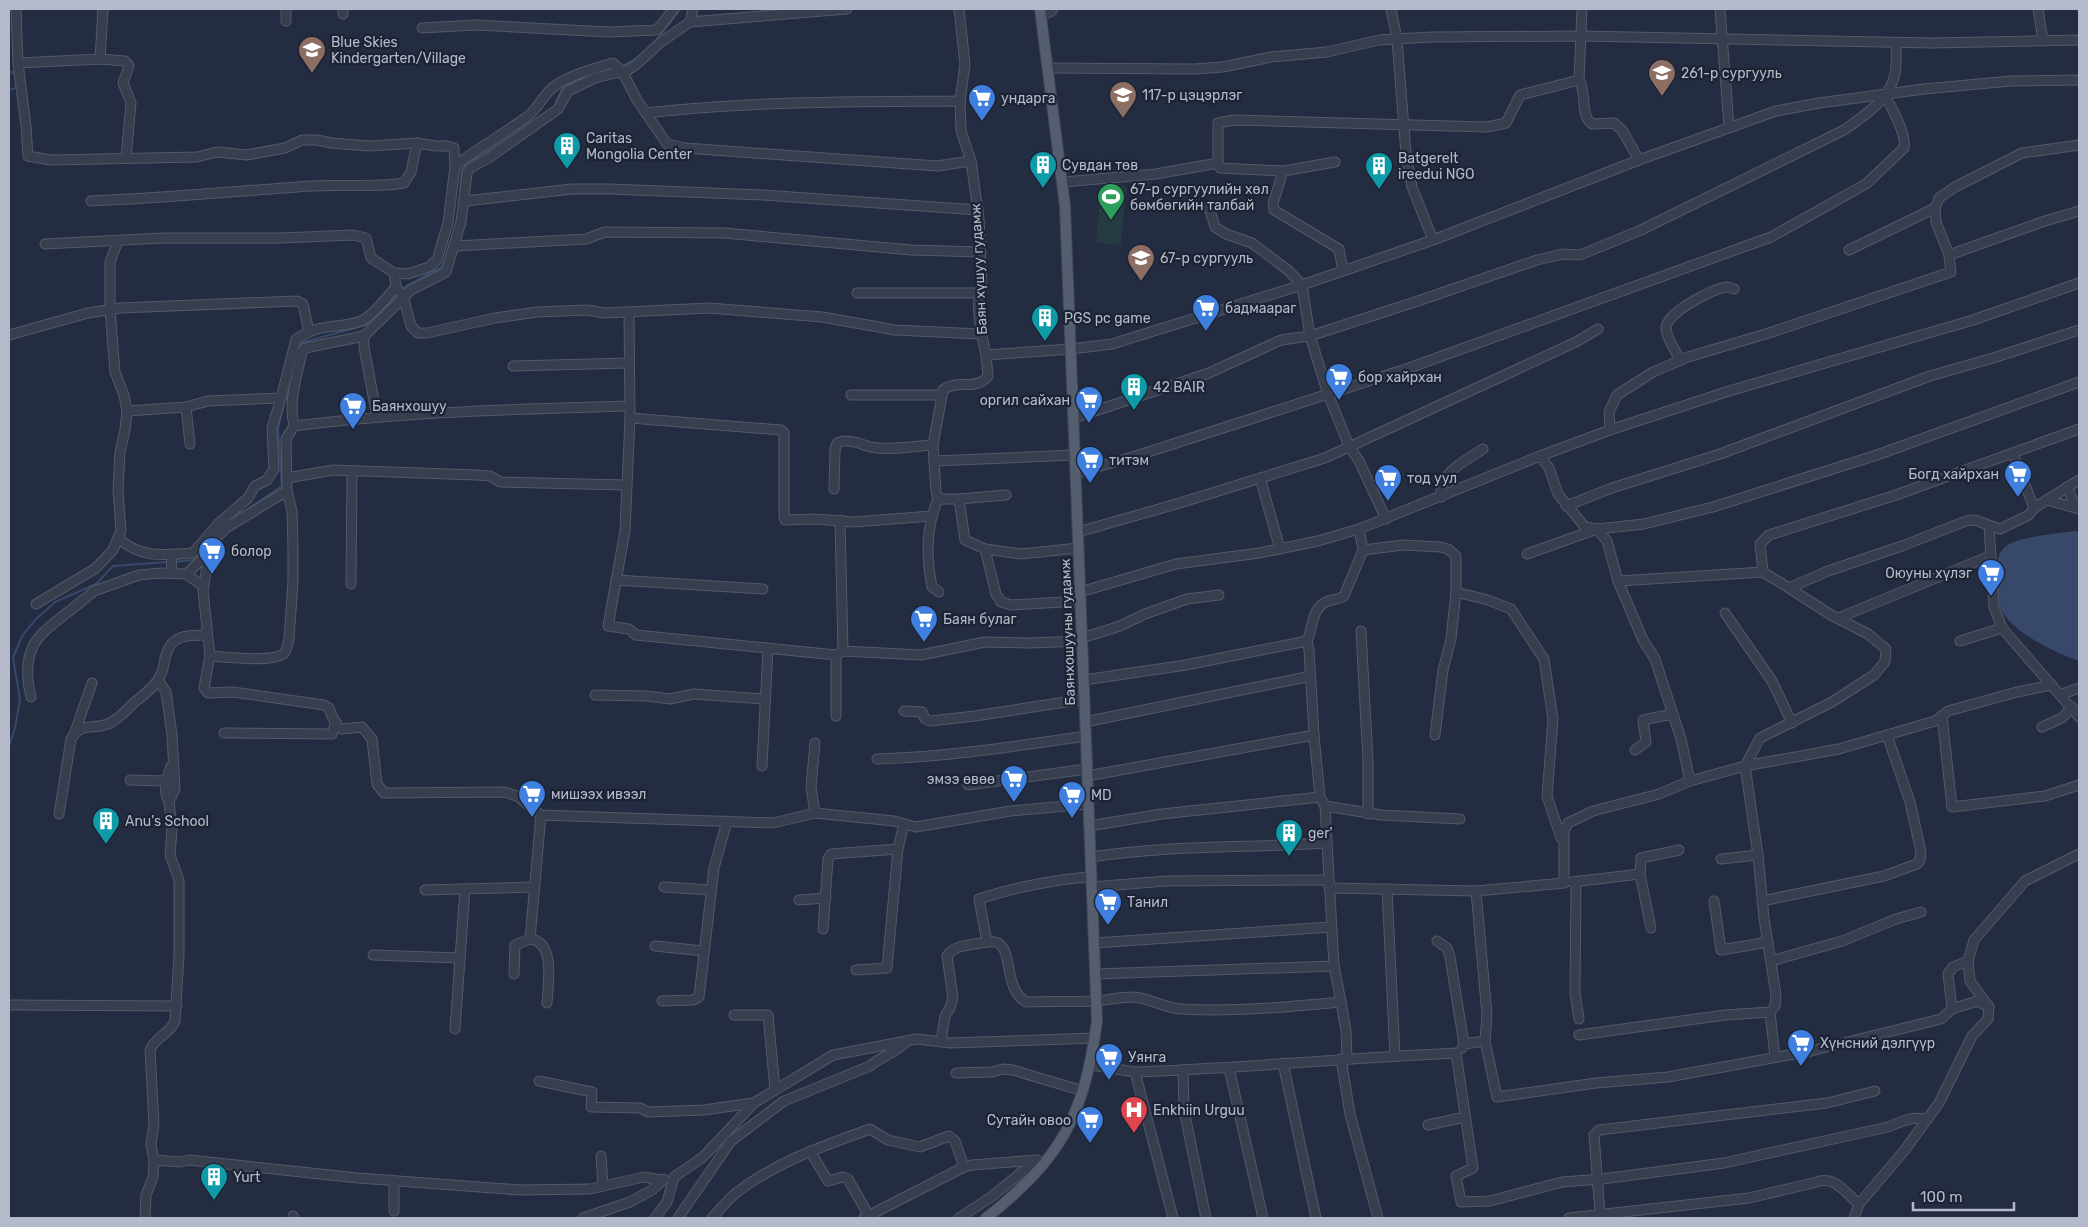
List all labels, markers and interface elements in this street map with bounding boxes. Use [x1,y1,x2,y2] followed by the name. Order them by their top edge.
[331,34,466,67] place label: Blue Skies Kindergarten/Village
[297,35,327,74] school or university icon: Blue Skies Kindergarten/Village
[1647,58,1677,97] school or university icon: 261-р сургууль
[1681,65,1782,82] place label: 261-р сургууль
[1108,80,1138,119] school or university icon: 117-р цэцэрлэг
[967,83,997,122] supermarket icon: ундарга
[1142,87,1242,104] place label: 117-р цэцэрлэг
[1001,90,1055,107] place label: ундарга
[586,130,693,163] place label: Caritas Mongolia Center
[552,131,582,170] building icon: Caritas Mongolia Center
[1028,150,1058,189] building icon: Сувдан төв
[1398,150,1475,183] place label: Batgerelt ireedui NGO
[1364,151,1394,190] building icon: Batgerelt ireedui NGO
[1062,157,1138,174] place label: Сувдан төв
[1130,181,1269,214] place label: 67-р сургуулийн хөл бөмбөгийн талбай
[1096,182,1126,221] sports icon: 67-р сургуулийн хөл бөмбөгийн талбай
[967,203,991,335] street label: Баян хүшуу гудамж
[1126,243,1156,282] school or university icon: 67-р сургууль
[1160,250,1253,267] place label: 67-р сургууль
[1191,293,1221,332] supermarket icon: бадмаараг
[1225,300,1296,317] place label: бадмаараг
[1030,303,1060,342] building icon: PGS pc game
[1064,310,1151,327] place label: PGS pc game
[1324,362,1354,401] supermarket icon: бор хайрхан
[1358,369,1442,386] place label: бор хайрхан
[1119,372,1149,411] building icon: 42 BAIR
[1153,379,1205,396] place label: 42 BAIR
[1074,385,1104,424] supermarket icon: оргил сайхан
[338,391,368,430] supermarket icon: Баянхошуу
[980,392,1070,409] place label: оргил сайхан
[372,398,447,415] place label: Баянхошуу
[1075,445,1105,484] supermarket icon: титэм
[1109,452,1149,469] place label: титэм
[2003,459,2033,498] supermarket icon: Богд хайрхан
[1373,463,1403,502] supermarket icon: тод уул
[1908,466,1999,483] place label: Богд хайрхан
[1407,470,1457,487] place label: тод уул
[197,536,227,575] supermarket icon: болор
[231,543,272,560] place label: болор
[1057,558,1079,706] street label: Баянхошууны гудамж
[1976,558,2006,597] supermarket icon: Оюуны хүлэг
[1885,565,1972,582] place label: Оюуны хүлэг
[909,604,939,643] supermarket icon: Баян булаг
[943,611,1017,628] place label: Баян булаг
[999,764,1029,803] supermarket icon: эмээ өвөө
[927,771,995,788] place label: эмээ өвөө
[517,779,547,818] supermarket icon: мишээх ивээл
[1057,780,1087,819] supermarket icon: MD
[551,786,646,803] place label: мишээх ивээл
[1091,787,1112,804] place label: MD
[91,806,121,845] building icon: Anu's School
[125,813,209,830] place label: Anu's School
[1274,818,1304,857] building icon: ger'
[1308,825,1333,842] place label: ger'
[1093,887,1123,926] supermarket icon: Танил
[1127,894,1168,911] place label: Танил
[1786,1028,1816,1067] supermarket icon: Хүнсний дэлгүүр
[1820,1035,1935,1052] place label: Хүнсний дэлгүүр
[1094,1042,1124,1081] supermarket icon: Уянга
[1128,1049,1166,1066] place label: Уянга
[1119,1095,1149,1134] hospital icon: Enkhiin Urguu
[1153,1102,1245,1119] place label: Enkhiin Urguu
[1075,1105,1105,1144] supermarket icon: Сутайн овоо
[987,1112,1071,1129] place label: Сутайн овоо
[199,1162,229,1201] building icon: Yurt
[233,1169,261,1186] place label: Yurt
[1913,1180,2014,1212] scale bar
[1920,1188,1962,1206] text: 100 m

